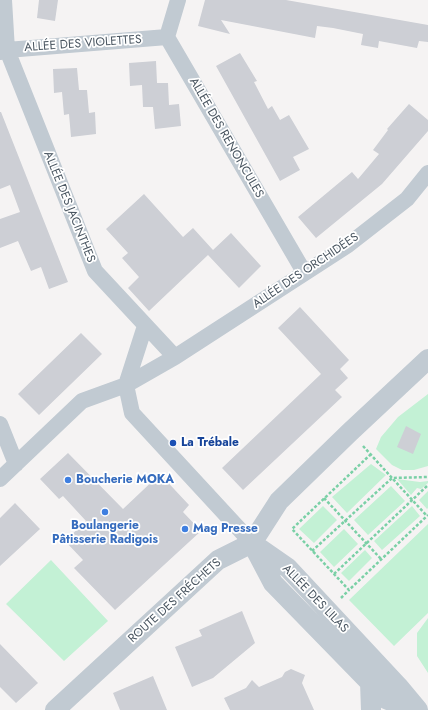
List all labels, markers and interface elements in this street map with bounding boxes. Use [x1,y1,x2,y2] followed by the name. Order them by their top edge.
[24,33,142,55] street label: ALLÉE DES VIOLETTES
[186,75,266,201] street label: ALLÉE DES RENONCULES
[40,149,98,265] street label: ALLÉE DES JACINTHES
[250,230,362,312] street label: ALLÉE DES ORCHIDÉES
[181,436,239,450] place label: La Trébale
[168,438,178,448] marker: La Trébale
[76,473,174,487] place label: Boucherie MOKA
[63,475,73,485] marker: Boucherie MOKA
[100,507,110,517] marker: Boulangerie Pâtisserie Radigois
[52,519,158,547] place label: Boulangerie Pâtisserie Radigois
[193,522,258,536] place label: Mag Presse
[180,524,190,534] marker: Mag Presse
[126,556,224,646] street label: ROUTE DES FRÉCHETS
[279,562,351,636] street label: ALLÉE DES LILAS

